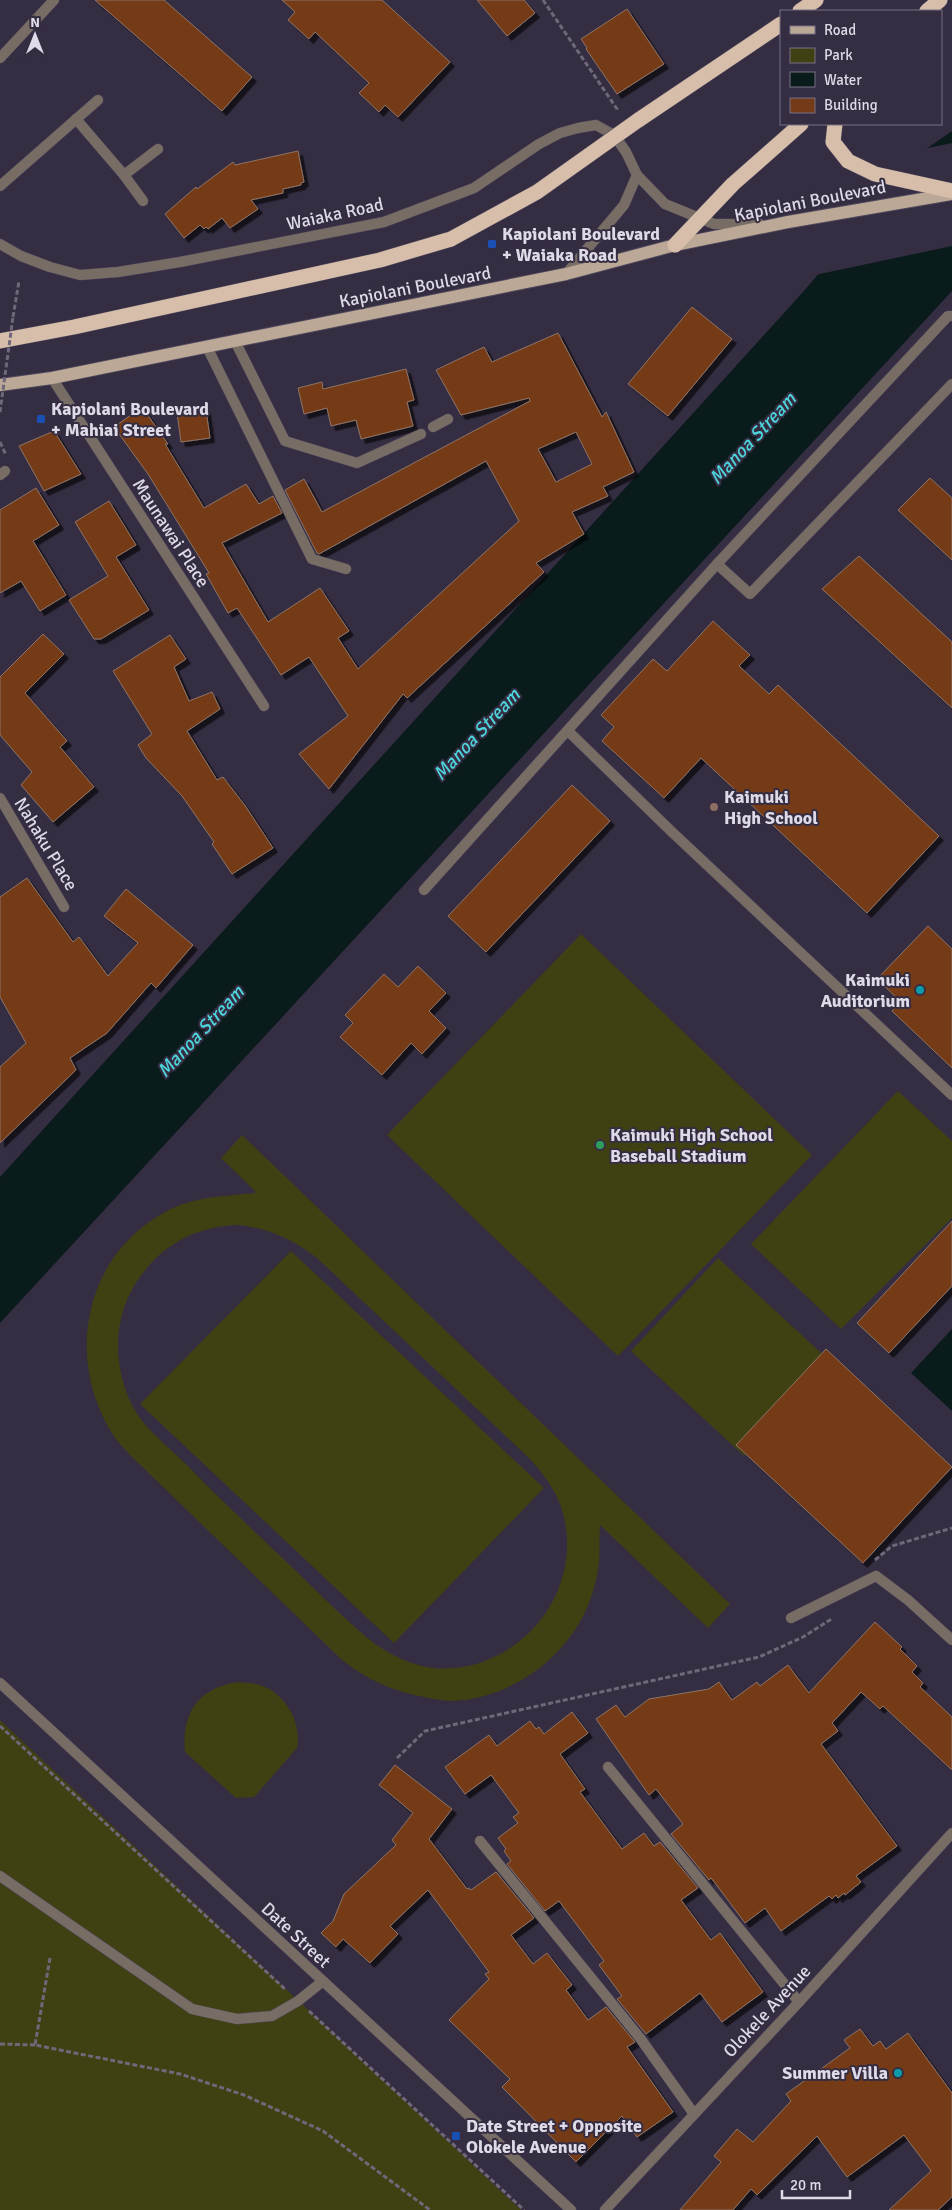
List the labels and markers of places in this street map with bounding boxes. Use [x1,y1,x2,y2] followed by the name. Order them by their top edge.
[502,223,660,266] place label: Kapiolani Boulevard + Waiaka Road
[486,238,498,250] marker: Kapiolani Boulevard + Waiaka Road
[51,398,209,441] place label: Kapiolani Boulevard + Mahiai Street
[35,413,47,425] marker: Kapiolani Boulevard + Mahiai Street
[724,786,818,829] place label: Kaimuki High School
[708,801,720,813] marker: Kaimuki High School
[821,969,910,1012] place label: Kaimuki Auditorium
[914,984,926,996] marker: Kaimuki Auditorium
[610,1124,773,1167] place label: Kaimuki High School Baseball Stadium
[594,1139,606,1151] marker: Kaimuki High School Baseball Stadium
[782,2062,888,2084] place label: Summer Villa
[892,2067,904,2079] marker: Summer Villa
[466,2115,642,2158] place label: Date Street + Opposite Olokele Avenue
[450,2130,462,2142] marker: Date Street + Opposite Olokele Avenue

